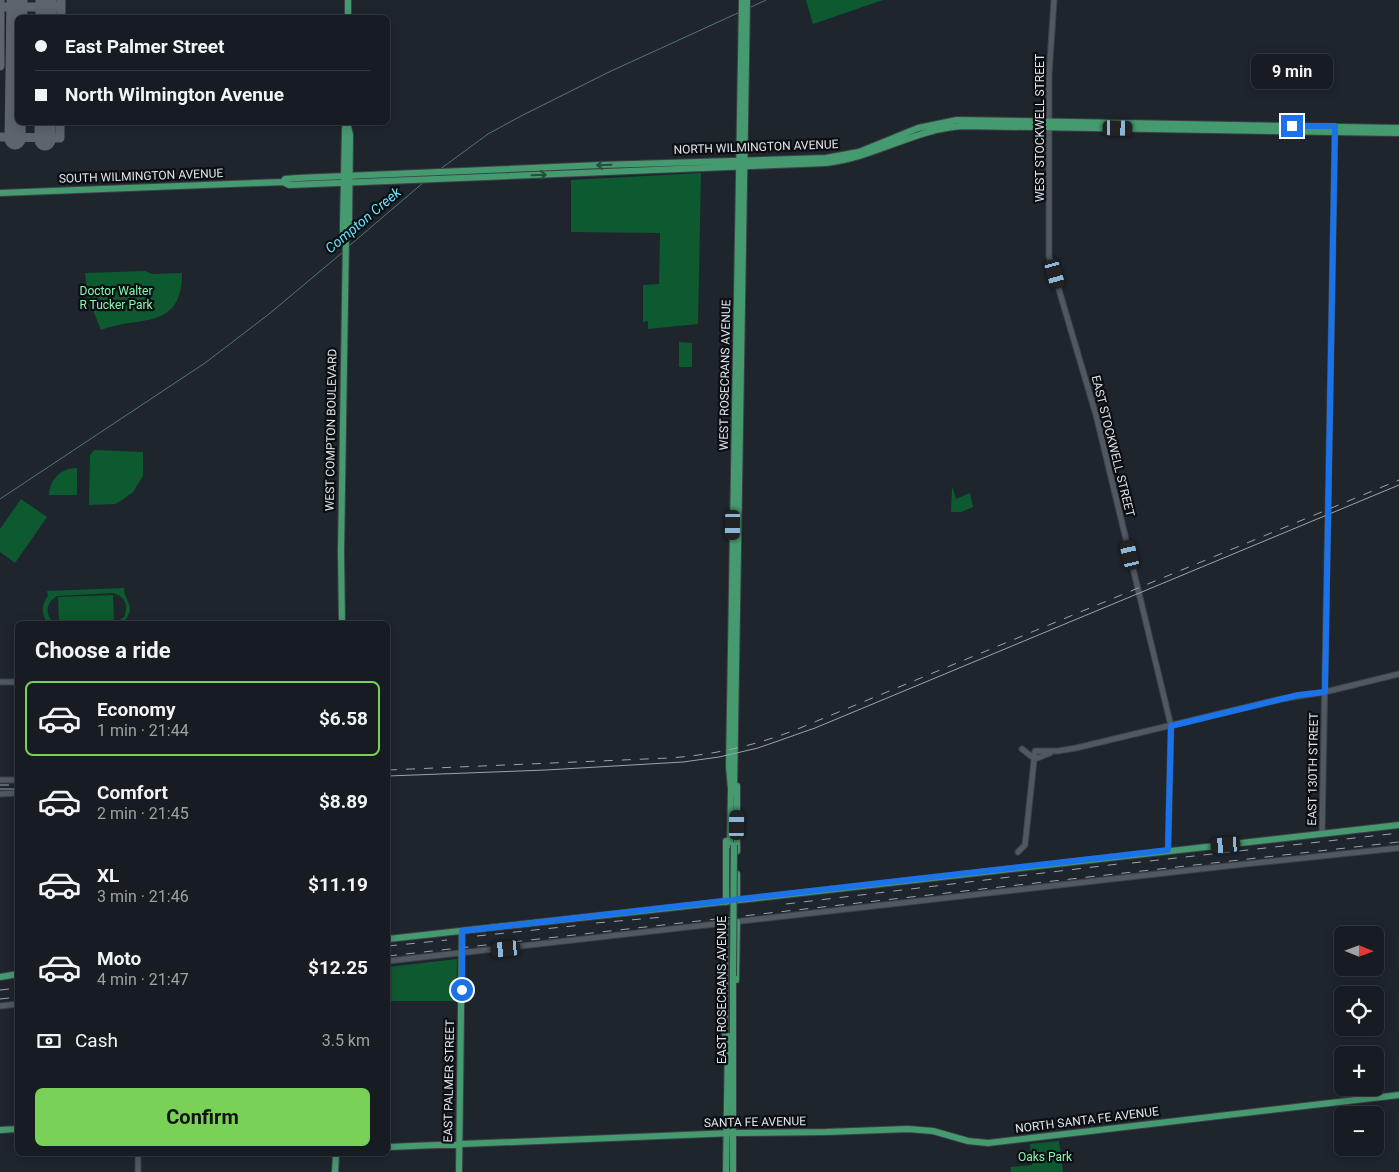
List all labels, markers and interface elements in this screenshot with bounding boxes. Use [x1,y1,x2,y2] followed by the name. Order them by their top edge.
[65,35,224,58] text: East Palmer Street
[1033,54,1047,202] street label: WEST STOCKWELL STREET
[1251,54,1333,88] callout: 9 min
[1272,62,1312,81] text: 9 min
[65,83,284,106] text: North Wilmington Avenue
[1281,115,1303,137] route end
[1102,120,1133,136] car
[673,137,839,157] street label: NORTH WILMINGTON AVENUE
[596,160,612,169] one-way arrow
[59,166,224,186] street label: SOUTH WILMINGTON AVENUE
[530,170,547,180] one-way arrow
[322,183,405,256] water label: Compton Creek
[1043,258,1066,290] car
[79,284,154,312] park label: Doctor Walter R Tucker Park
[717,299,733,450] street label: WEST ROSECRANS AVENUE
[323,349,339,511] street label: WEST COMPTON BOULEVARD
[1089,374,1137,518] street label: EAST STOCKWELL STREET
[725,510,740,540] car
[1119,539,1140,571] car
[35,638,171,663] text: Choose a ride
[37,696,82,741] icon: car
[97,698,176,721] text: Economy
[319,707,368,730] text: $6.58
[1305,712,1321,826] street label: EAST 130TH STREET
[97,721,189,740] text: 1 min · 21:44
[37,779,82,824] icon: car
[97,781,168,804] text: Comfort
[319,790,368,813] text: $8.89
[97,804,189,823] text: 2 min · 21:45
[729,810,744,840] car
[1210,836,1241,854] car
[37,862,82,907] icon: car
[97,864,119,887] text: XL
[308,873,368,896] text: $11.19
[97,887,189,906] text: 3 min · 21:46
[715,916,729,1064] street label: EAST ROSECRANS AVENUE
[1334,926,1384,976] north arrow
[1334,926,1384,1156] map controls
[490,940,521,958] car
[37,945,82,990] icon: car
[97,947,141,970] text: Moto
[308,956,368,979] text: $12.25
[97,970,189,989] text: 4 min · 21:47
[451,979,473,1001] route start
[1334,986,1384,1036] button: locate
[441,1019,457,1143] street label: EAST PALMER STREET
[35,1027,63,1055] icon: cash
[75,1029,118,1052] text: Cash
[322,1031,370,1050] text: 3.5 km
[1334,1046,1384,1096] button: +
[35,1088,370,1146] button: Confirm
[1014,1104,1160,1136] street label: NORTH SANTA FE AVENUE
[1334,1106,1384,1156] button: −
[704,1114,806,1130] street label: SANTA FE AVENUE
[1018,1150,1073,1164] park label: Oaks Park

